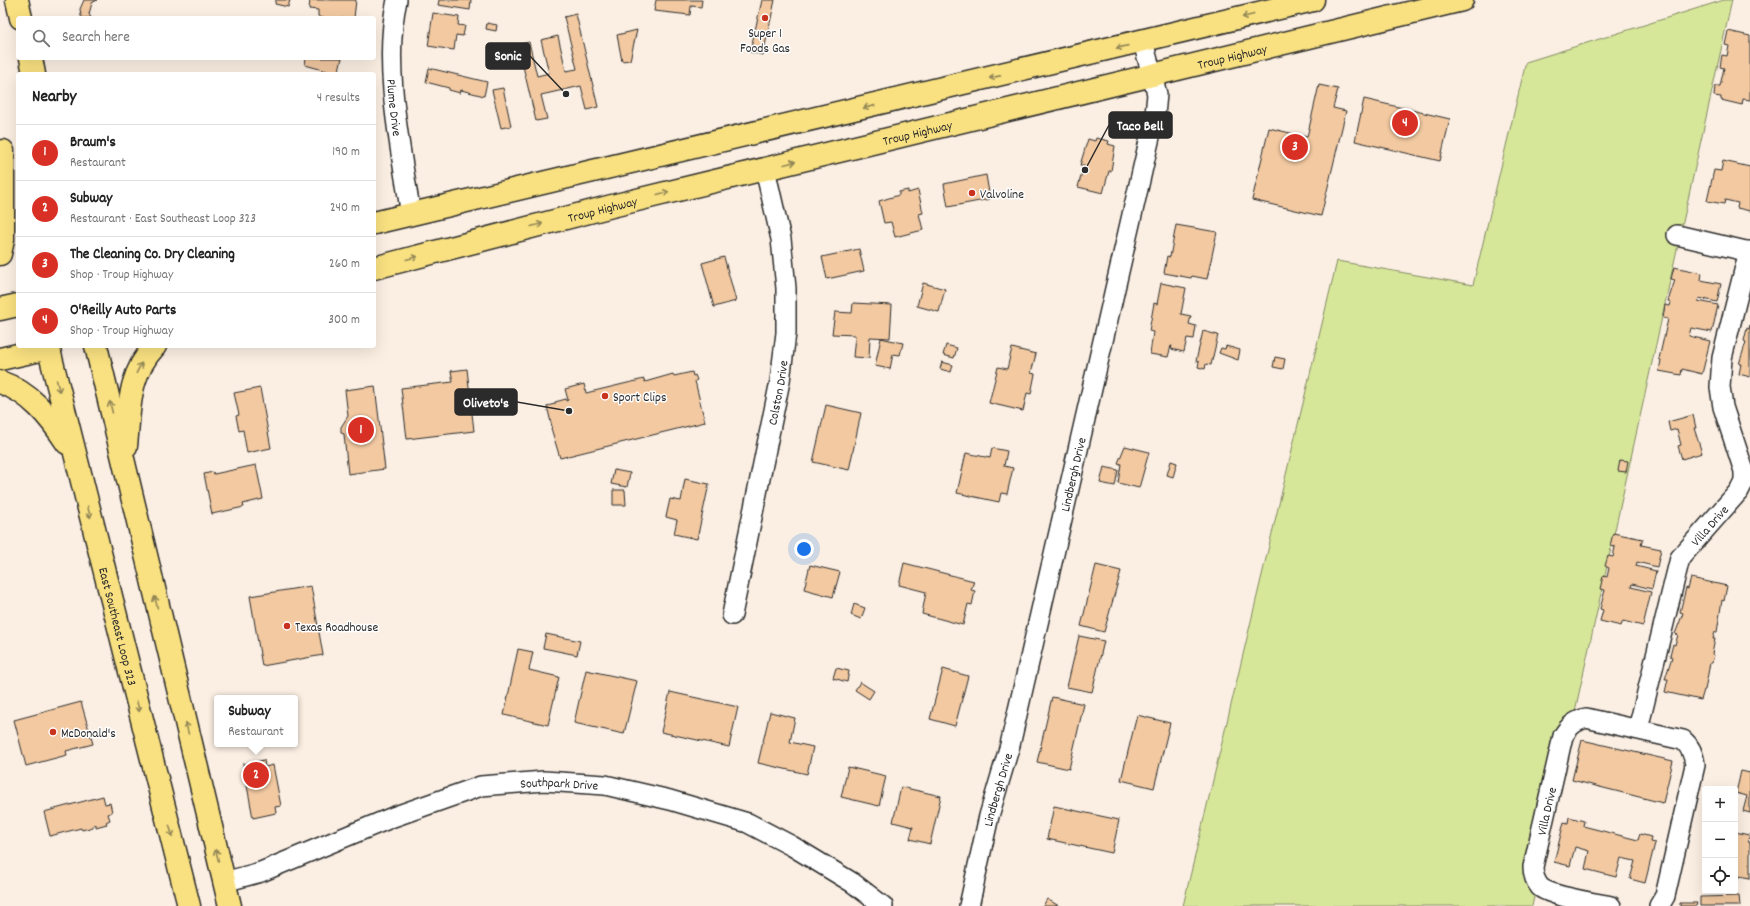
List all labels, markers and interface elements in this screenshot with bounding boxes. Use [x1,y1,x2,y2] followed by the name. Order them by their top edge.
[760,13,770,23] marker: Super 1 Foods Gas
[1242,13,1255,20] one-way arrow
[16,16,376,60] search box
[740,25,790,59] place label: Super 1 Foods Gas
[30,27,52,49] icon: search
[62,27,130,49] text: Search here
[1196,40,1270,76] street label: Troup Highway
[486,43,530,69] callout: Sonic
[1116,43,1129,51] one-way arrow
[494,47,522,67] text: Sonic
[989,73,1002,81] one-way arrow
[380,78,405,138] street label: Plume Drive
[32,86,76,110] text: Nearby
[317,89,360,108] text: 4 results
[863,103,876,111] one-way arrow
[1392,108,1418,138] pin: 4
[1109,112,1172,138] callout: Taco Bell
[881,117,955,152] street label: Troup Highway
[1117,117,1164,137] text: Taco Bell
[70,132,116,154] text: Braum's
[1282,132,1308,162] pin: 3
[44,143,46,162] text: 1
[332,143,360,162] text: 190 m
[70,154,126,173] text: Restaurant
[783,158,796,166] one-way arrow
[980,186,1024,205] place label: Valvoline
[70,188,112,210] text: Subway
[967,188,977,198] marker: Valvoline
[657,189,670,197] one-way arrow
[566,193,640,229] street label: Troup Highway
[42,199,48,218] text: 2
[330,199,360,218] text: 240 m
[70,210,256,229] text: Restaurant · East Southeast Loop 323
[531,221,544,229] one-way arrow
[70,244,235,266] text: The Cleaning Co. Dry Cleaning
[405,254,418,262] one-way arrow
[42,255,48,274] text: 3
[329,255,360,274] text: 260 m
[70,266,173,285] text: Shop · Troup Highway
[70,300,176,322] text: O'Reilly Auto Parts
[42,311,48,330] text: 4
[328,311,360,330] text: 300 m
[70,322,173,341] text: Shop · Troup Highway
[764,359,795,427] street label: Colston Drive
[136,362,143,374] one-way arrow
[54,379,62,392] one-way arrow
[455,389,517,415] callout: Oliveto's
[613,389,666,408] place label: Sport Clips
[600,391,610,401] marker: Sport Clips
[463,394,509,414] text: Oliveto's
[107,401,114,414] one-way arrow
[348,415,374,445] pin: 1
[1057,436,1093,514] street label: Lindbergh Drive
[1688,502,1734,551] street label: Villa Drive
[86,505,94,518] one-way arrow
[794,539,814,559] your location
[92,566,140,688] street label: East Southeast Loop 323
[152,596,159,609] one-way arrow
[295,619,378,638] place label: Texas Roadhouse
[282,621,292,631] marker: Texas Roadhouse
[214,695,298,747] popup
[135,699,143,712] one-way arrow
[228,701,270,723] text: Subway
[182,722,190,735] one-way arrow
[228,723,284,742] text: Restaurant
[61,725,116,744] place label: McDonald's
[48,727,58,737] marker: McDonald's
[980,751,1019,828] street label: Lindbergh Drive
[243,760,269,790] pin: 2
[520,774,599,797] street label: Southpark Drive
[1534,785,1563,838] street label: Villa Drive
[1702,786,1738,894] map controls
[1702,786,1738,822] button: +
[1702,822,1738,858] button: −
[168,825,175,838] one-way arrow
[213,848,221,861] one-way arrow
[1702,858,1738,894] button: locate

